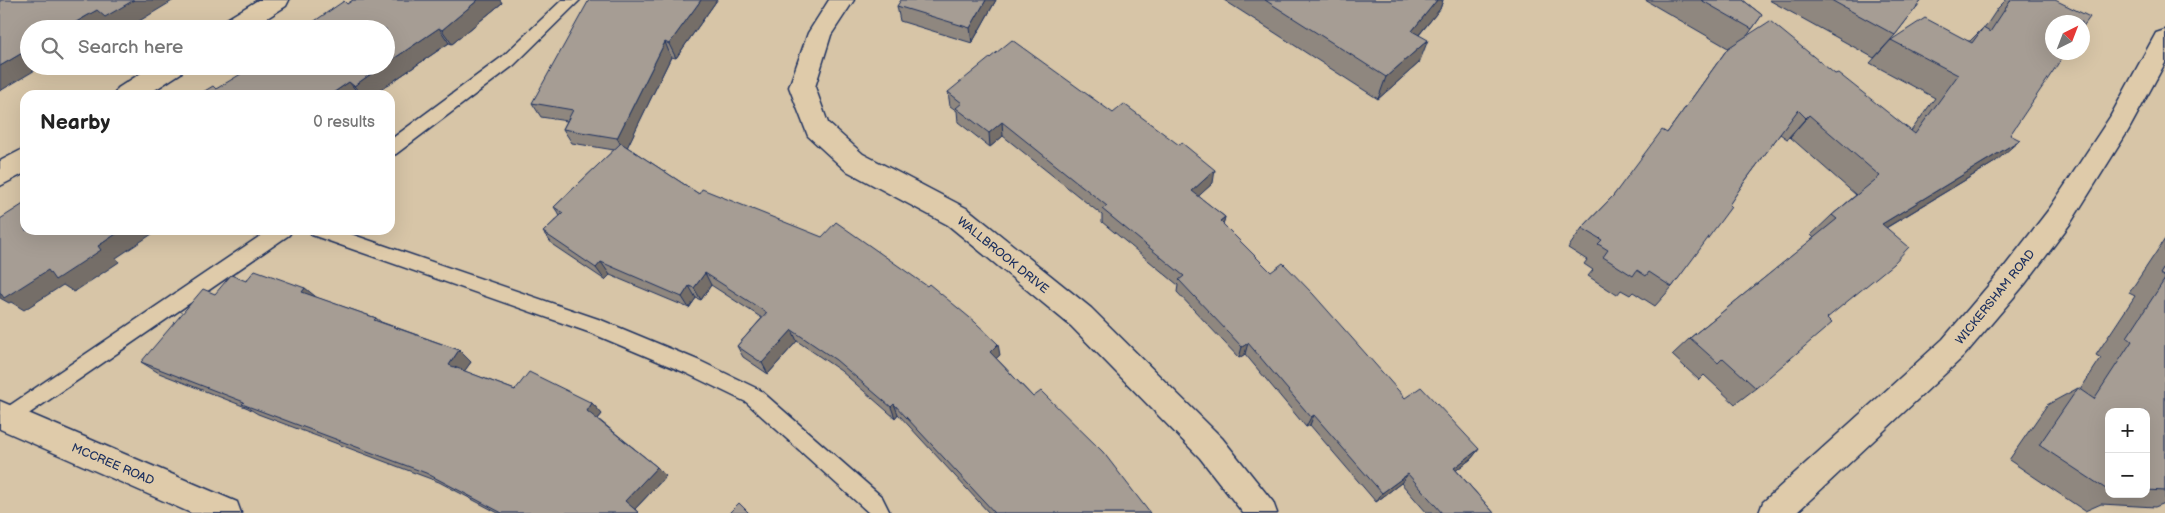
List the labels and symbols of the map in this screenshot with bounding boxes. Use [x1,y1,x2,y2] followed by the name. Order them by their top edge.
[2045,15,2090,60] north arrow
[954,214,1052,297] street label: WALLBROOK DRIVE
[1953,247,2038,348] street label: WICKERSHAM ROAD
[69,440,157,489] street label: MCCREE ROAD

